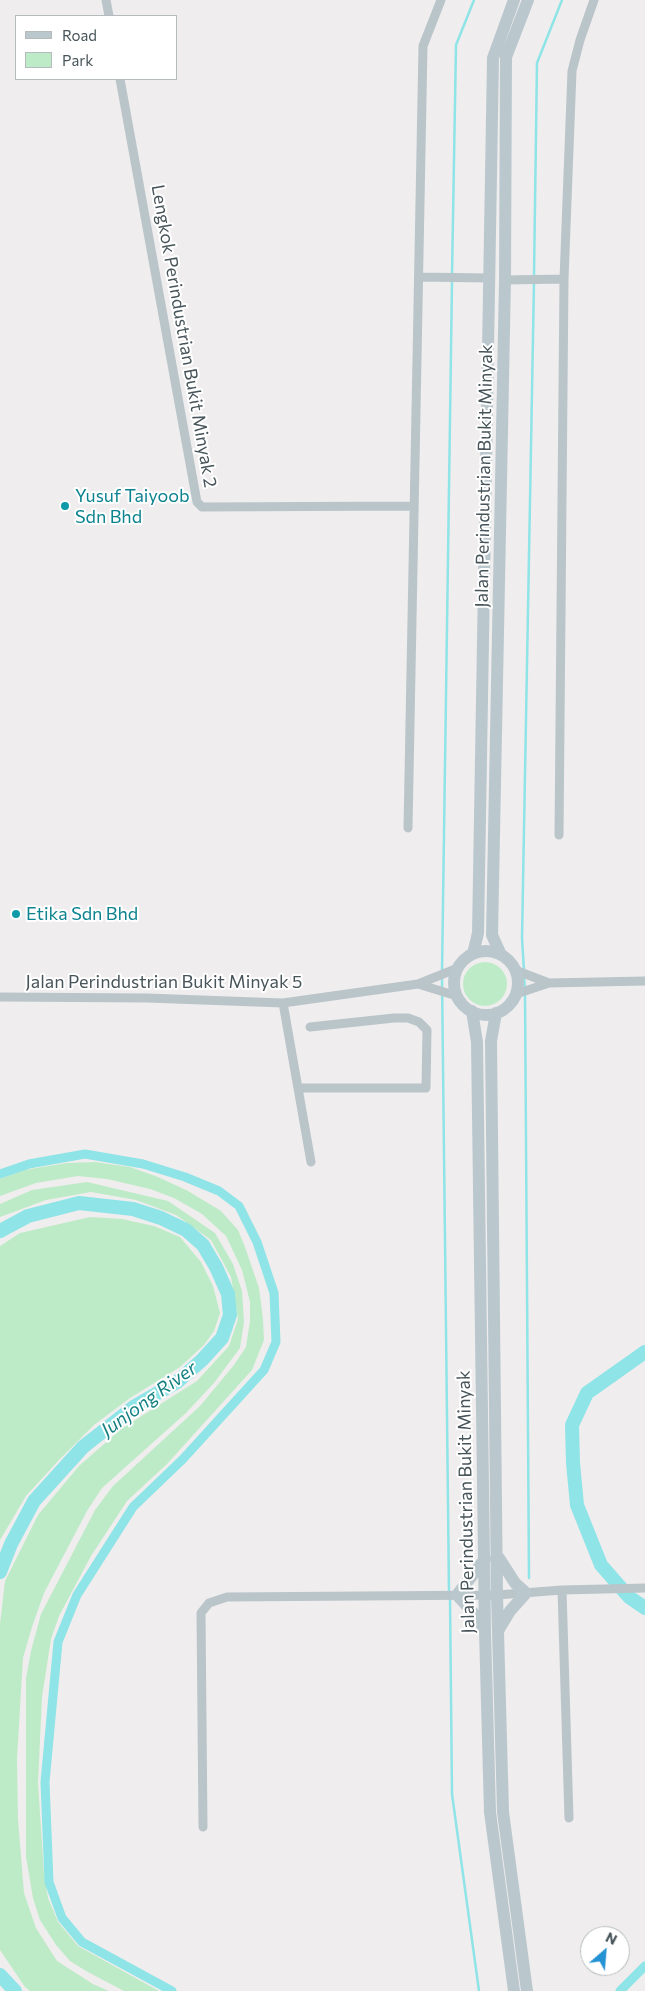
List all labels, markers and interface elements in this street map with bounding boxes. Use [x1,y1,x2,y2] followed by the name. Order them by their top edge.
[15,15,178,80] legend
[62,26,97,44] text: Road
[62,51,93,69] text: Park
[147,183,221,489] street label: Lengkok Perindustrian Bukit Minyak 2
[471,344,497,608] street label: Jalan Perindustrian Bukit Minyak
[75,485,190,528] place label: Yusuf Taiyoob Sdn Bhd
[59,500,71,512] marker: Yusuf Taiyoob Sdn Bhd
[26,903,138,925] place label: Etika Sdn Bhd
[10,908,22,920] marker: Etika Sdn Bhd
[26,971,302,993] street label: Jalan Perindustrian Bukit Minyak 5
[97,1357,201,1441] water label: Junjong River
[453,1370,479,1634] street label: Jalan Perindustrian Bukit Minyak
[580,1926,630,1976] north arrow
[603,1928,620,1948] text: N

